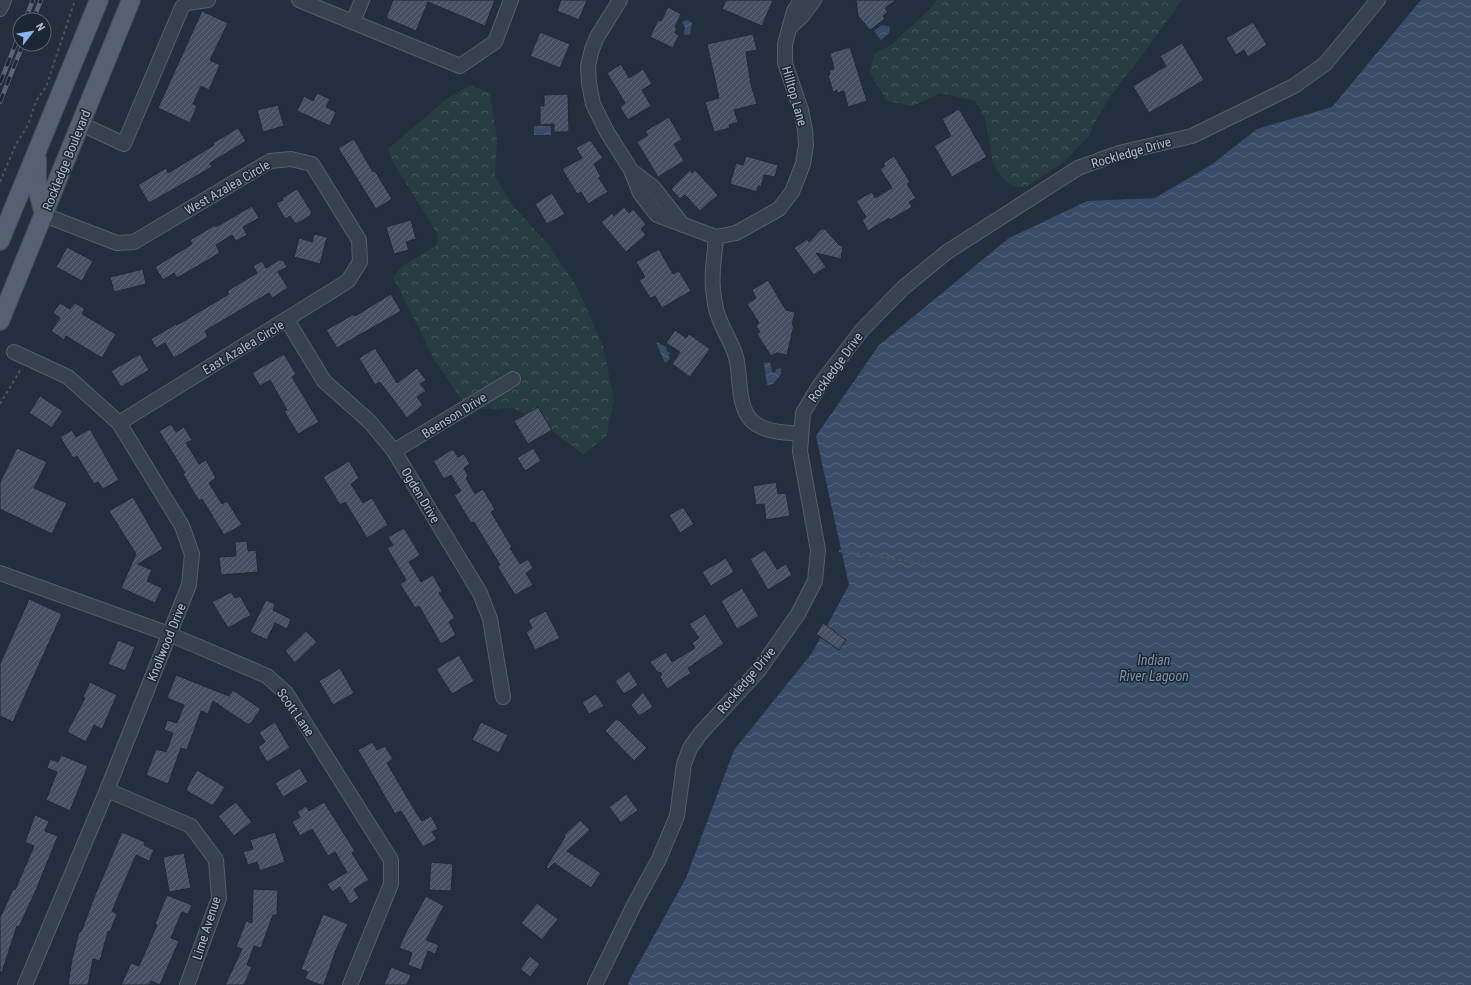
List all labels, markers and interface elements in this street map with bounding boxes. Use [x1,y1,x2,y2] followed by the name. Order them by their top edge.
[12,12,52,52] north arrow
[33,21,48,34] text: N
[779,65,810,128] street label: Hilltop Lane
[39,108,93,213] street label: Rockledge Boulevard
[1090,134,1173,171] street label: Rockledge Drive
[182,157,272,218] street label: West Azalea Circle
[200,317,287,378] street label: East Azalea Circle
[805,330,866,405] street label: Rockledge Drive
[419,390,489,441] street label: Beenson Drive
[398,465,443,526] street label: Ogden Drive
[144,601,189,683] street label: Knollwood Drive
[714,644,779,717] street label: Rockledge Drive
[1119,652,1189,684] water label: Indian River Lagoon
[274,686,317,739] street label: Scott Lane
[189,895,224,962] street label: Lime Avenue

